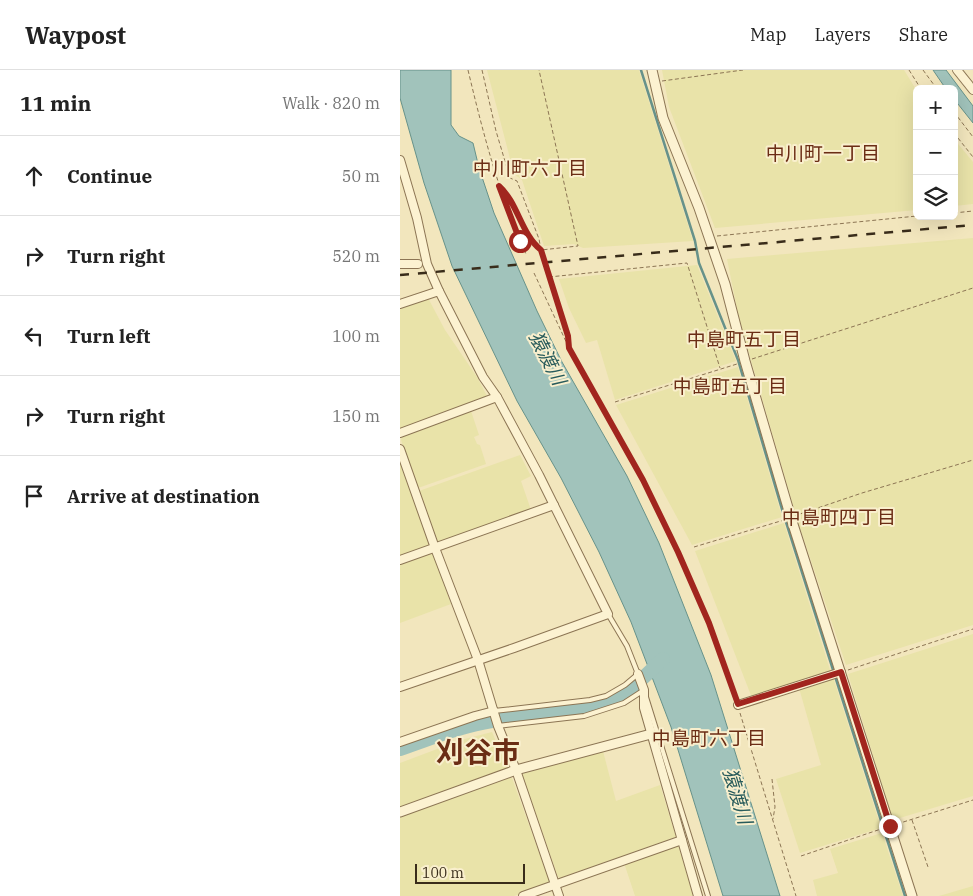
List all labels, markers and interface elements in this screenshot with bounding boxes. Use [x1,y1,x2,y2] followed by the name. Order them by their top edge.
[25,19,126,51] text: Waypost
[750,23,787,46] text: Map
[815,23,871,46] text: Layers
[899,23,948,46] text: Share
[913,85,958,220] map controls
[913,85,958,130] button: +
[20,89,91,117] text: 11 min
[282,93,380,113] text: Walk · 820 m
[913,130,958,175] button: −
[766,141,880,165] district label: 中川町一丁目
[473,156,587,180] district label: 中川町六丁目
[20,162,48,190] icon: ahead
[67,164,152,188] text: Continue
[342,166,380,186] text: 50 m
[913,175,958,220] button: layers
[509,230,532,253] route start
[20,242,48,270] icon: right
[67,244,165,268] text: Turn right
[332,246,380,266] text: 520 m
[20,322,48,350] icon: left
[67,324,150,348] text: Turn left
[332,326,380,346] text: 100 m
[524,327,573,391] water label: 猿渡川
[687,327,801,351] district label: 中島町五丁目
[673,374,787,398] district label: 中島町五丁目
[20,402,48,430] icon: right
[67,404,165,428] text: Turn right
[332,406,380,426] text: 150 m
[20,482,48,510] icon: arrive
[67,484,260,508] text: Arrive at destination
[782,505,896,529] district label: 中島町四丁目
[652,726,766,750] district label: 中島町六丁目
[436,733,520,770] district label: 刈谷市
[718,765,758,829] water label: 猿渡川
[879,815,902,838] route end
[415,861,525,884] scale bar
[422,864,464,882] text: 100 m

